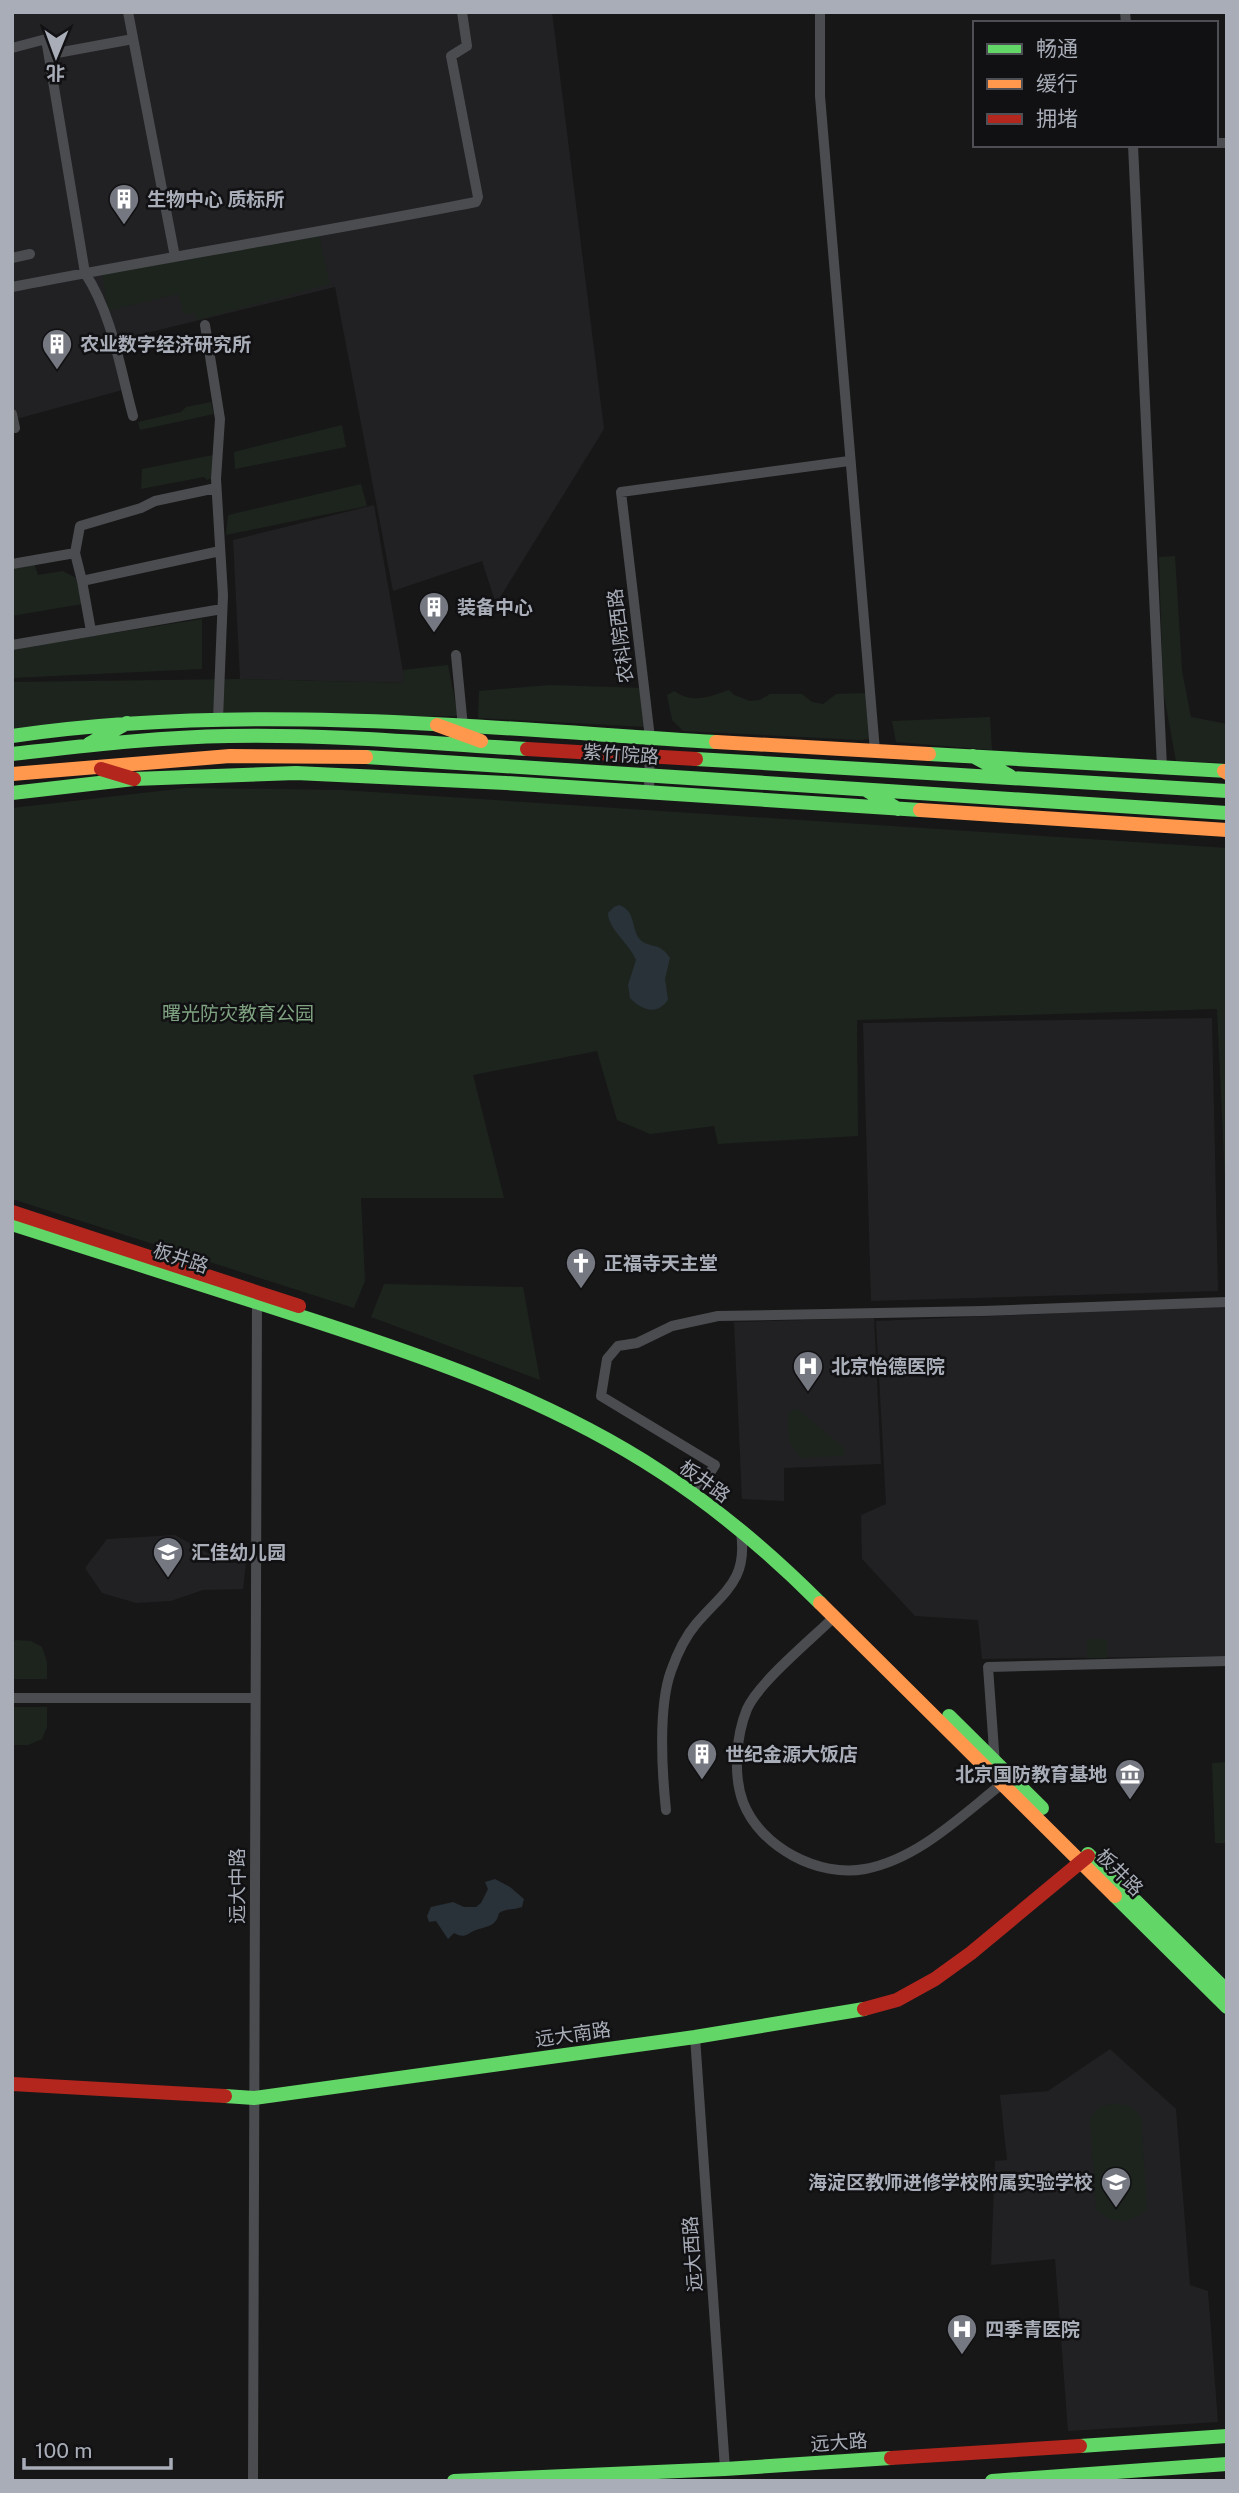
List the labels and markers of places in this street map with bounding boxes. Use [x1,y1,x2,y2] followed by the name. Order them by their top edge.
[107,182,141,226] building icon: 生物中心 质标所
[147,188,284,210] place label: 生物中心 质标所
[40,327,74,371] building icon: 农业数字经济研究所
[80,333,251,355] place label: 农业数字经济研究所
[417,590,451,634] building icon: 装备中心
[457,596,533,618] place label: 装备中心
[564,1246,598,1290] church icon: 正福寺天主堂
[604,1252,718,1274] place label: 正福寺天主堂
[791,1349,825,1393] hospital icon: 北京怡德医院
[831,1355,945,1377] place label: 北京怡德医院
[151,1535,185,1579] school or university icon: 汇佳幼儿园
[191,1541,286,1563] place label: 汇佳幼儿园
[685,1737,719,1781] building icon: 世纪金源大饭店
[725,1743,858,1765] place label: 世纪金源大饭店
[1113,1757,1147,1801] museum icon: 北京国防教育基地
[955,1763,1107,1785] place label: 北京国防教育基地
[1099,2165,1133,2209] school or university icon: 海淀区教师进修学校附属实验学校
[808,2171,1093,2193] place label: 海淀区教师进修学校附属实验学校
[945,2312,979,2356] hospital icon: 四季青医院
[985,2318,1080,2340] place label: 四季青医院

